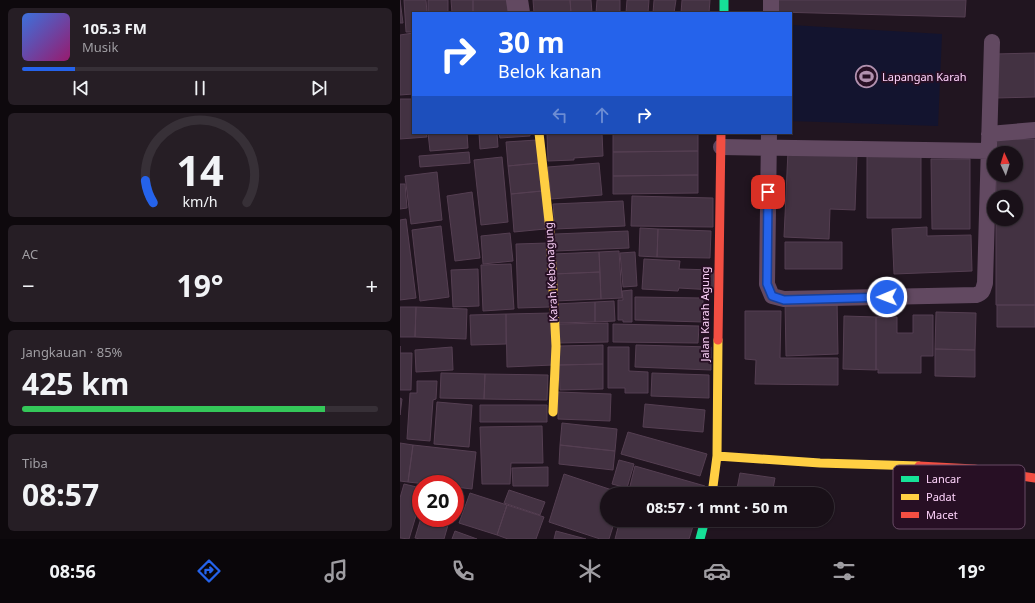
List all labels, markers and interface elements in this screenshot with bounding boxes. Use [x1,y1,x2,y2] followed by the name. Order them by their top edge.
[82,18,147,38] text: 105.3 FM
[498,23,565,61] text: 30 m
[432,28,484,80] icon: right
[82,38,118,56] text: Musik
[498,59,602,83] text: Belok kanan
[853,64,879,90] sports icon: Lapangan Karah
[882,69,967,84] place label: Lapangan Karah
[70,77,92,99] icon: previous
[189,77,211,99] icon: pause
[308,77,330,99] icon: next
[549,104,571,126] icon: left
[591,104,613,126] icon: ahead
[633,104,655,126] icon: right
[176,142,224,198] text: 14
[987,146,1023,182] north arrow
[987,146,1023,226] map controls
[751,175,785,209] pin
[757,181,779,203] icon: arrive
[987,190,1023,226] button: search
[182,191,218,210] text: km/h
[540,222,561,322] street label: Karah Kebonagung
[22,245,38,263] text: AC
[176,265,224,306] text: 19°
[697,266,712,363] street label: Jalan Karah Agung
[22,270,35,300] text: −
[365,270,378,300] text: +
[866,276,908,318] position arrow
[22,343,122,361] text: Jangkauan · 85%
[22,363,129,404] text: 425 km
[22,454,48,472] text: Tiba
[893,465,1025,529] legend
[926,471,961,486] text: Lancar
[22,474,99,515] text: 08:57
[412,475,464,527] speed limit sign: 20
[926,489,956,504] text: Padat
[646,497,788,517] text: 08:57 · 1 mnt · 50 m
[926,507,958,522] text: Macet
[195,557,223,585] icon: directions
[322,557,350,585] icon: music
[449,557,477,585] icon: phone
[576,557,604,585] icon: climate
[703,557,731,585] icon: car
[830,557,858,585] icon: filters
[50,559,96,583] text: 08:56
[957,559,985,583] text: 19°

